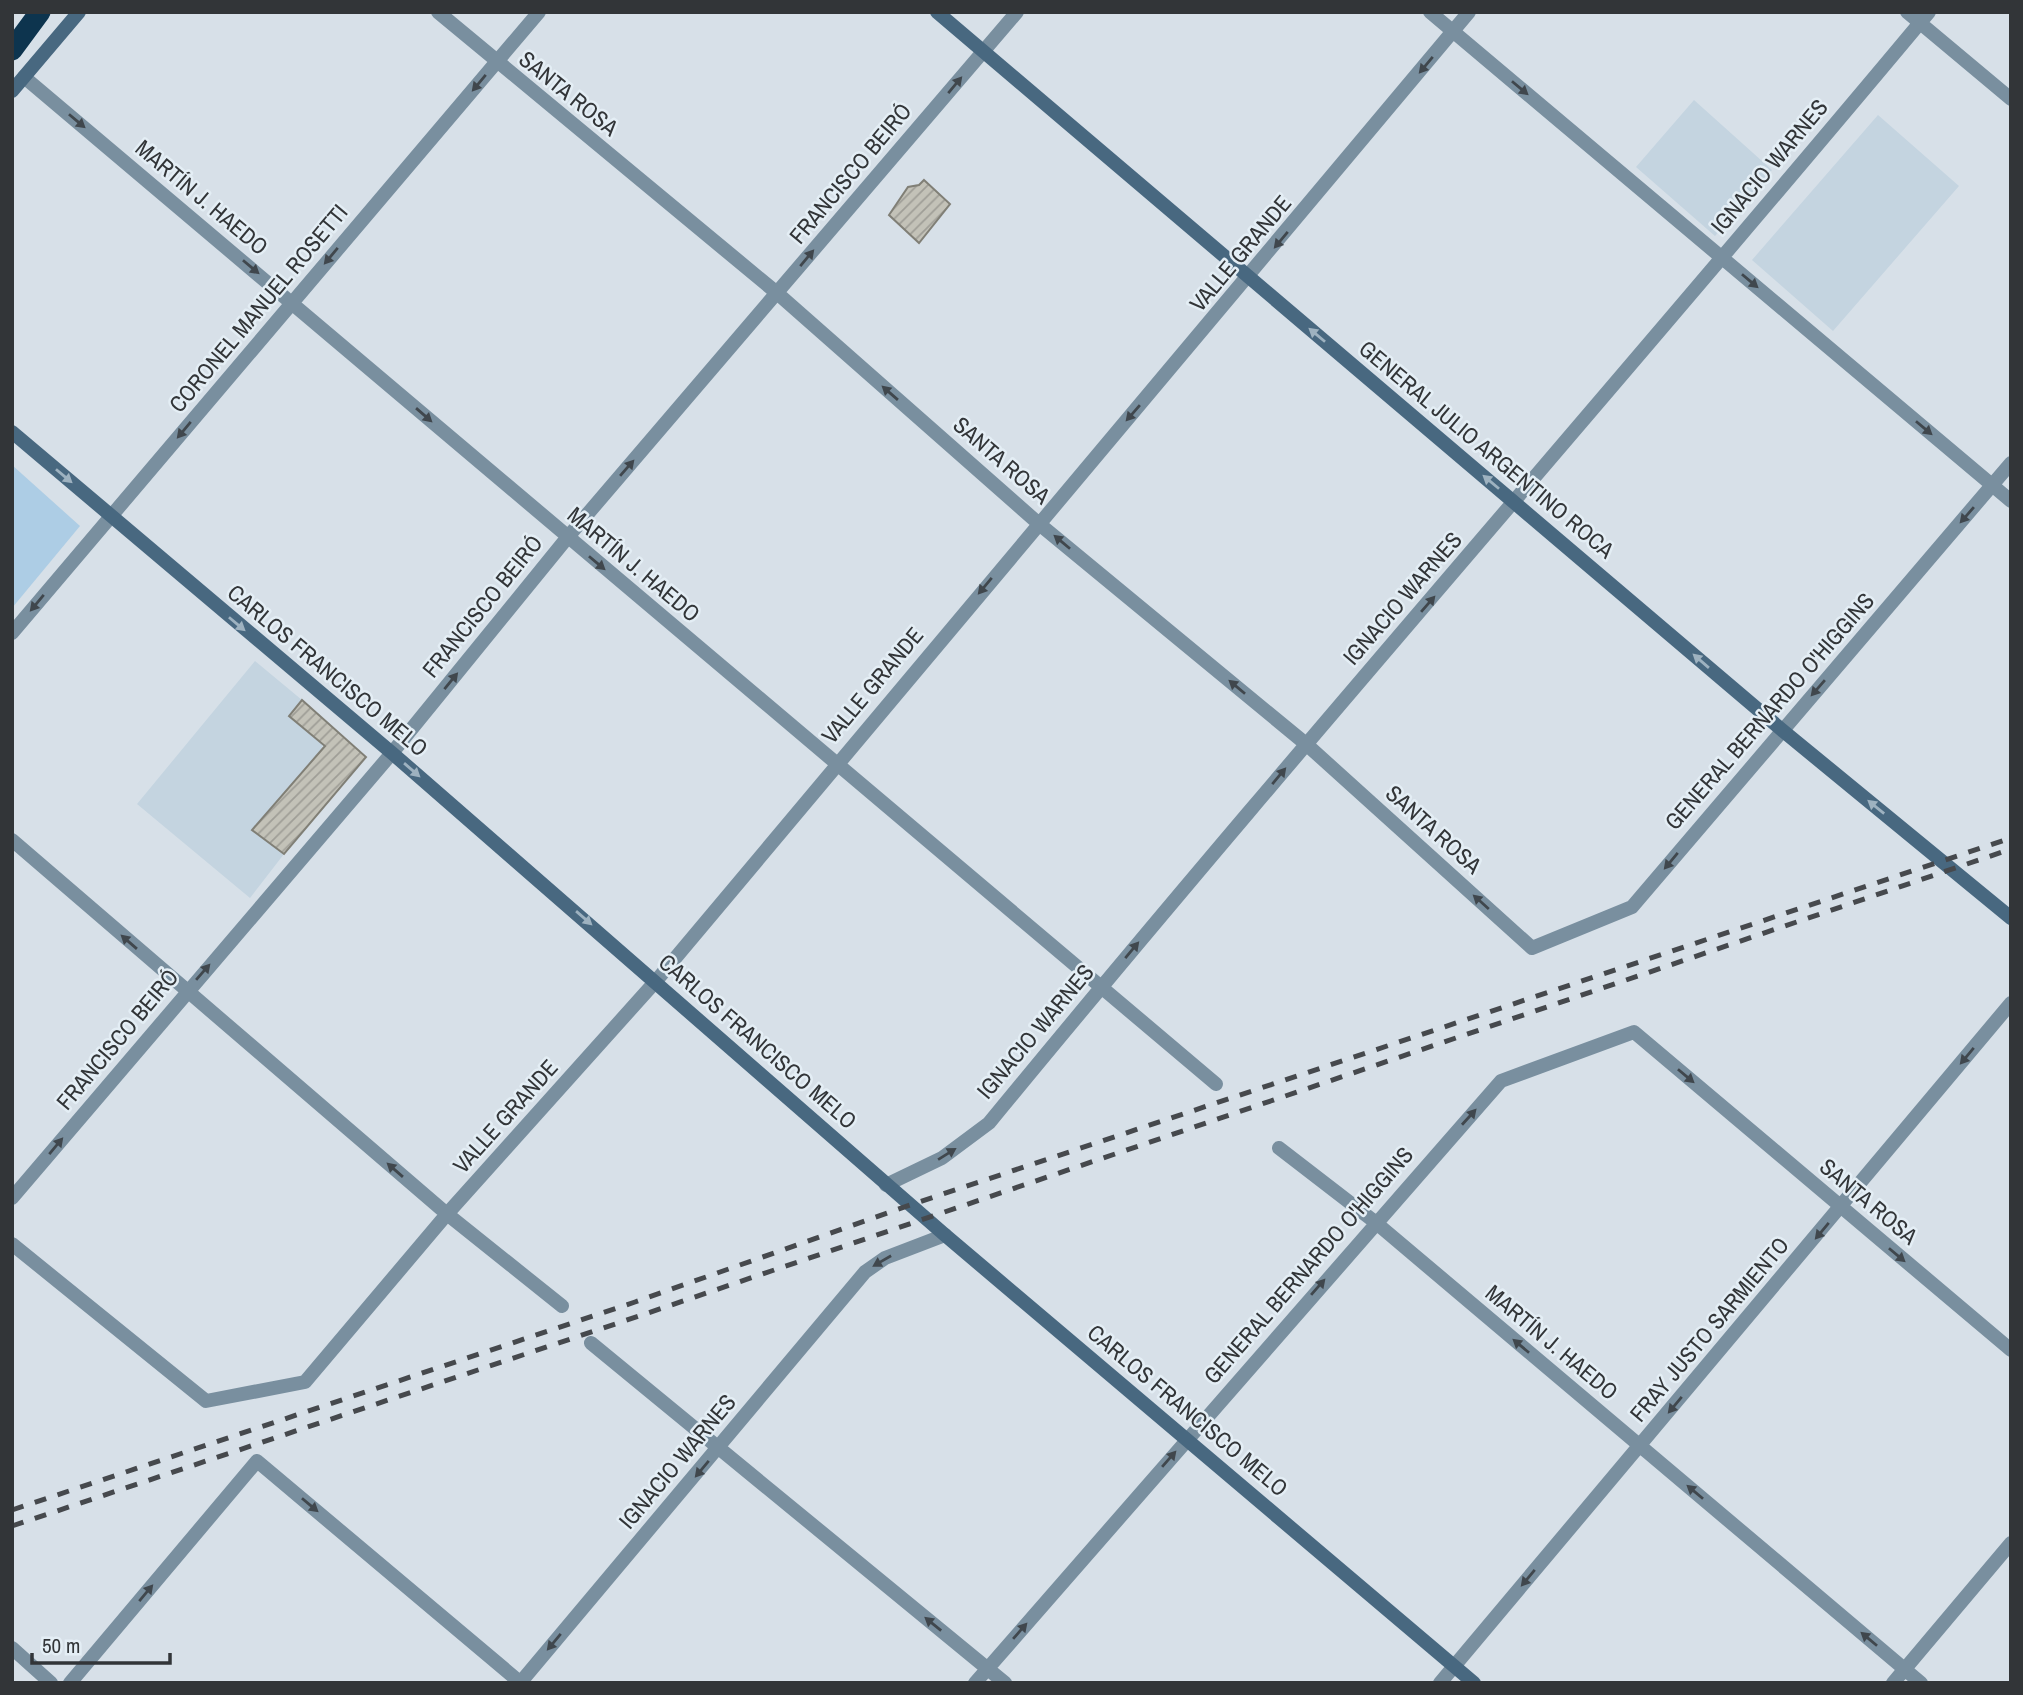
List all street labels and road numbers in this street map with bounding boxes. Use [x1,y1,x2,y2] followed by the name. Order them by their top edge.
[513,43,625,143] street label: SANTA ROSA
[1703,92,1835,240] street label: IGNACIO WARNES
[782,96,918,250] street label: FRANCISCO BEIRÓ
[129,132,275,262] street label: MARTÍN J. HAEDO
[1182,188,1298,318] street label: VALLE GRANDE
[162,197,354,419] street label: CORONEL MANUEL ROSETTI
[1353,333,1621,565] street label: GENERAL JULIO ARGENTINO ROCA
[947,409,1057,511] street label: SANTA ROSA
[561,499,707,629] street label: MARTÍN J. HAEDO
[1336,525,1468,671] street label: IGNACIO WARNES
[415,528,549,684] street label: FRANCISCO BEIRÓ
[221,577,435,763] street label: CARLOS FRANCISCO MELO
[1657,586,1881,836] street label: GENERAL BERNARDO O'HIGGINS
[814,620,930,750] street label: VALLE GRANDE
[1379,778,1489,881] street label: SANTA ROSA
[653,946,863,1136] street label: CARLOS FRANCISCO MELO
[969,957,1101,1105] street label: IGNACIO WARNES
[49,962,185,1116] street label: FRANCISCO BEIRÓ
[446,1052,564,1180] street label: VALLE GRANDE
[1196,1140,1420,1390] street label: GENERAL BERNARDO O'HIGGINS
[1813,1151,1925,1251] street label: SANTA ROSA
[1622,1230,1796,1428] street label: FRAY JUSTO SARMIENTO
[1479,1277,1625,1407] street label: MARTÍN J. HAEDO
[1081,1317,1295,1503] street label: CARLOS FRANCISCO MELO
[611,1387,743,1535] street label: IGNACIO WARNES

